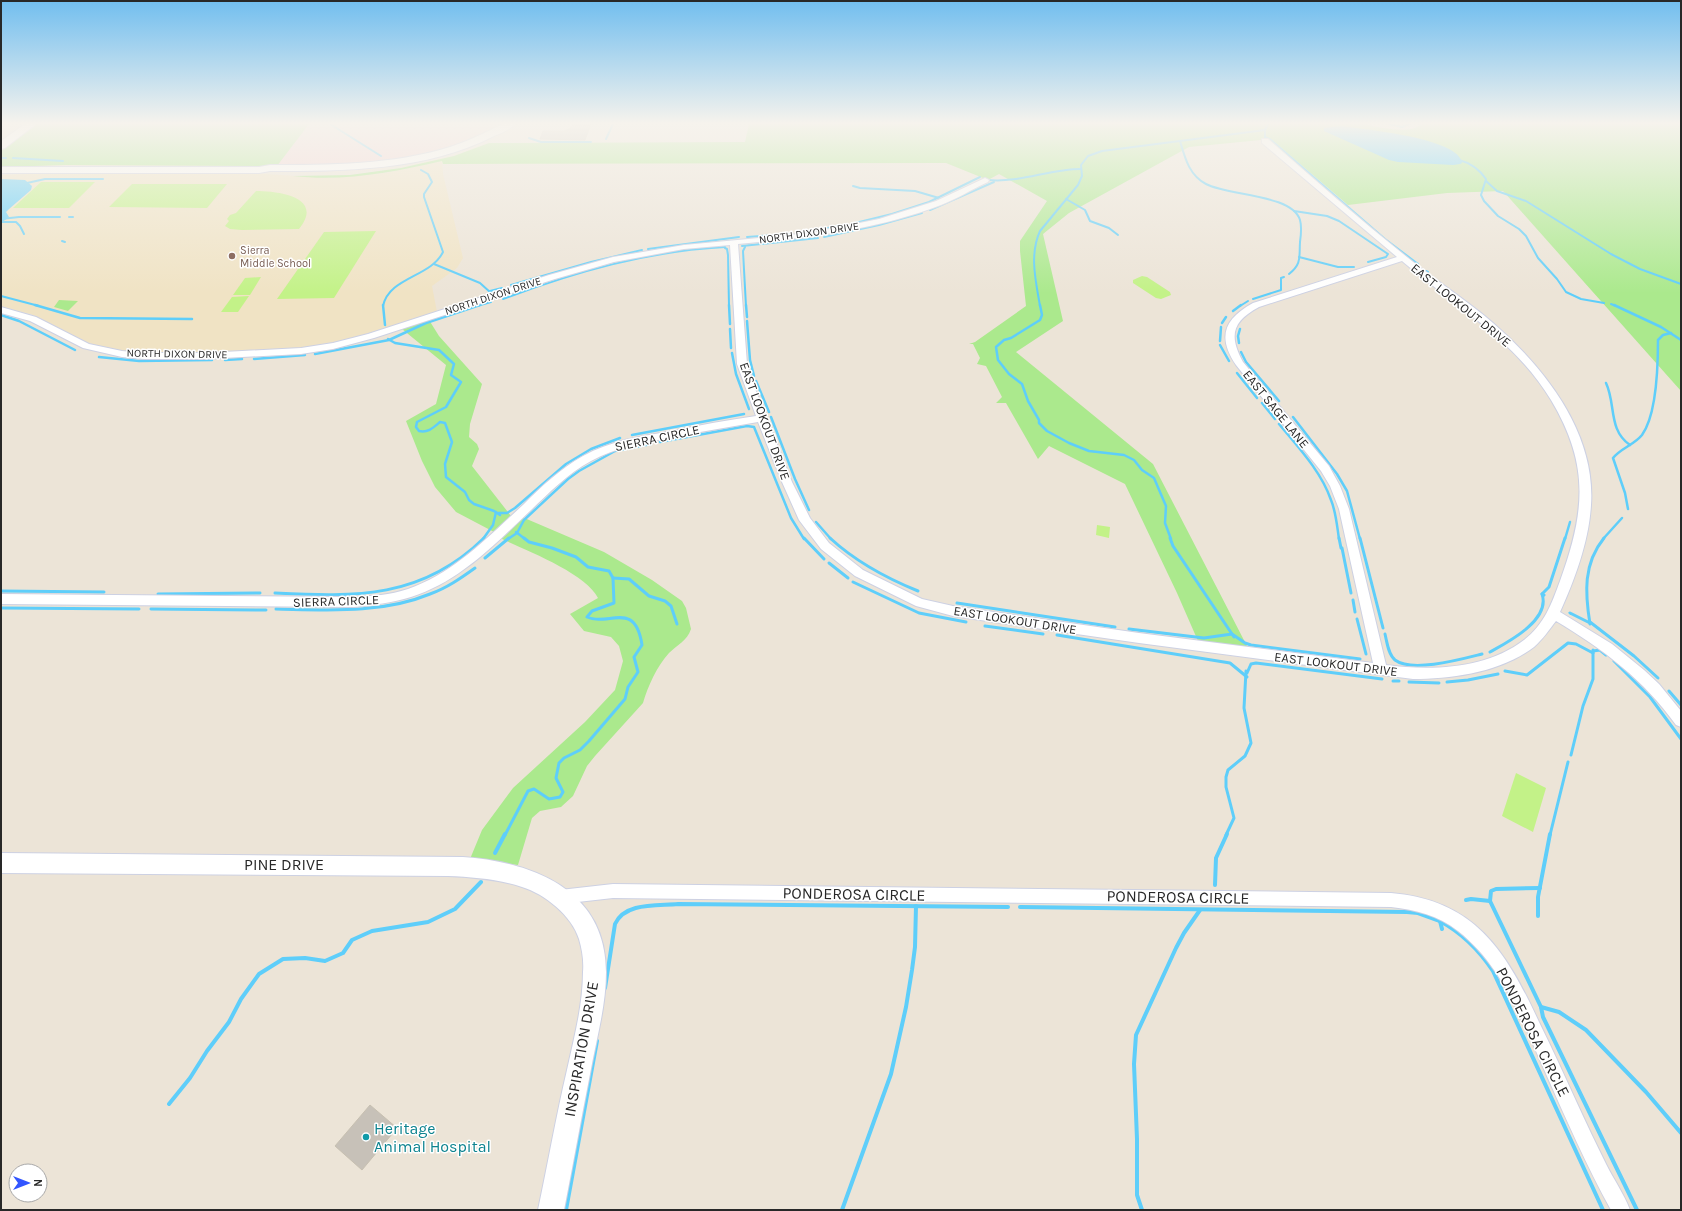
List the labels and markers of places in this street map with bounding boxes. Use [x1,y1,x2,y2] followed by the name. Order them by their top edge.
[240,244,311,270] place label: Sierra Middle School
[227,251,237,261] marker: Sierra Middle School
[374,1119,491,1156] place label: Heritage Animal Hospital
[361,1132,371,1142] marker: Heritage Animal Hospital

